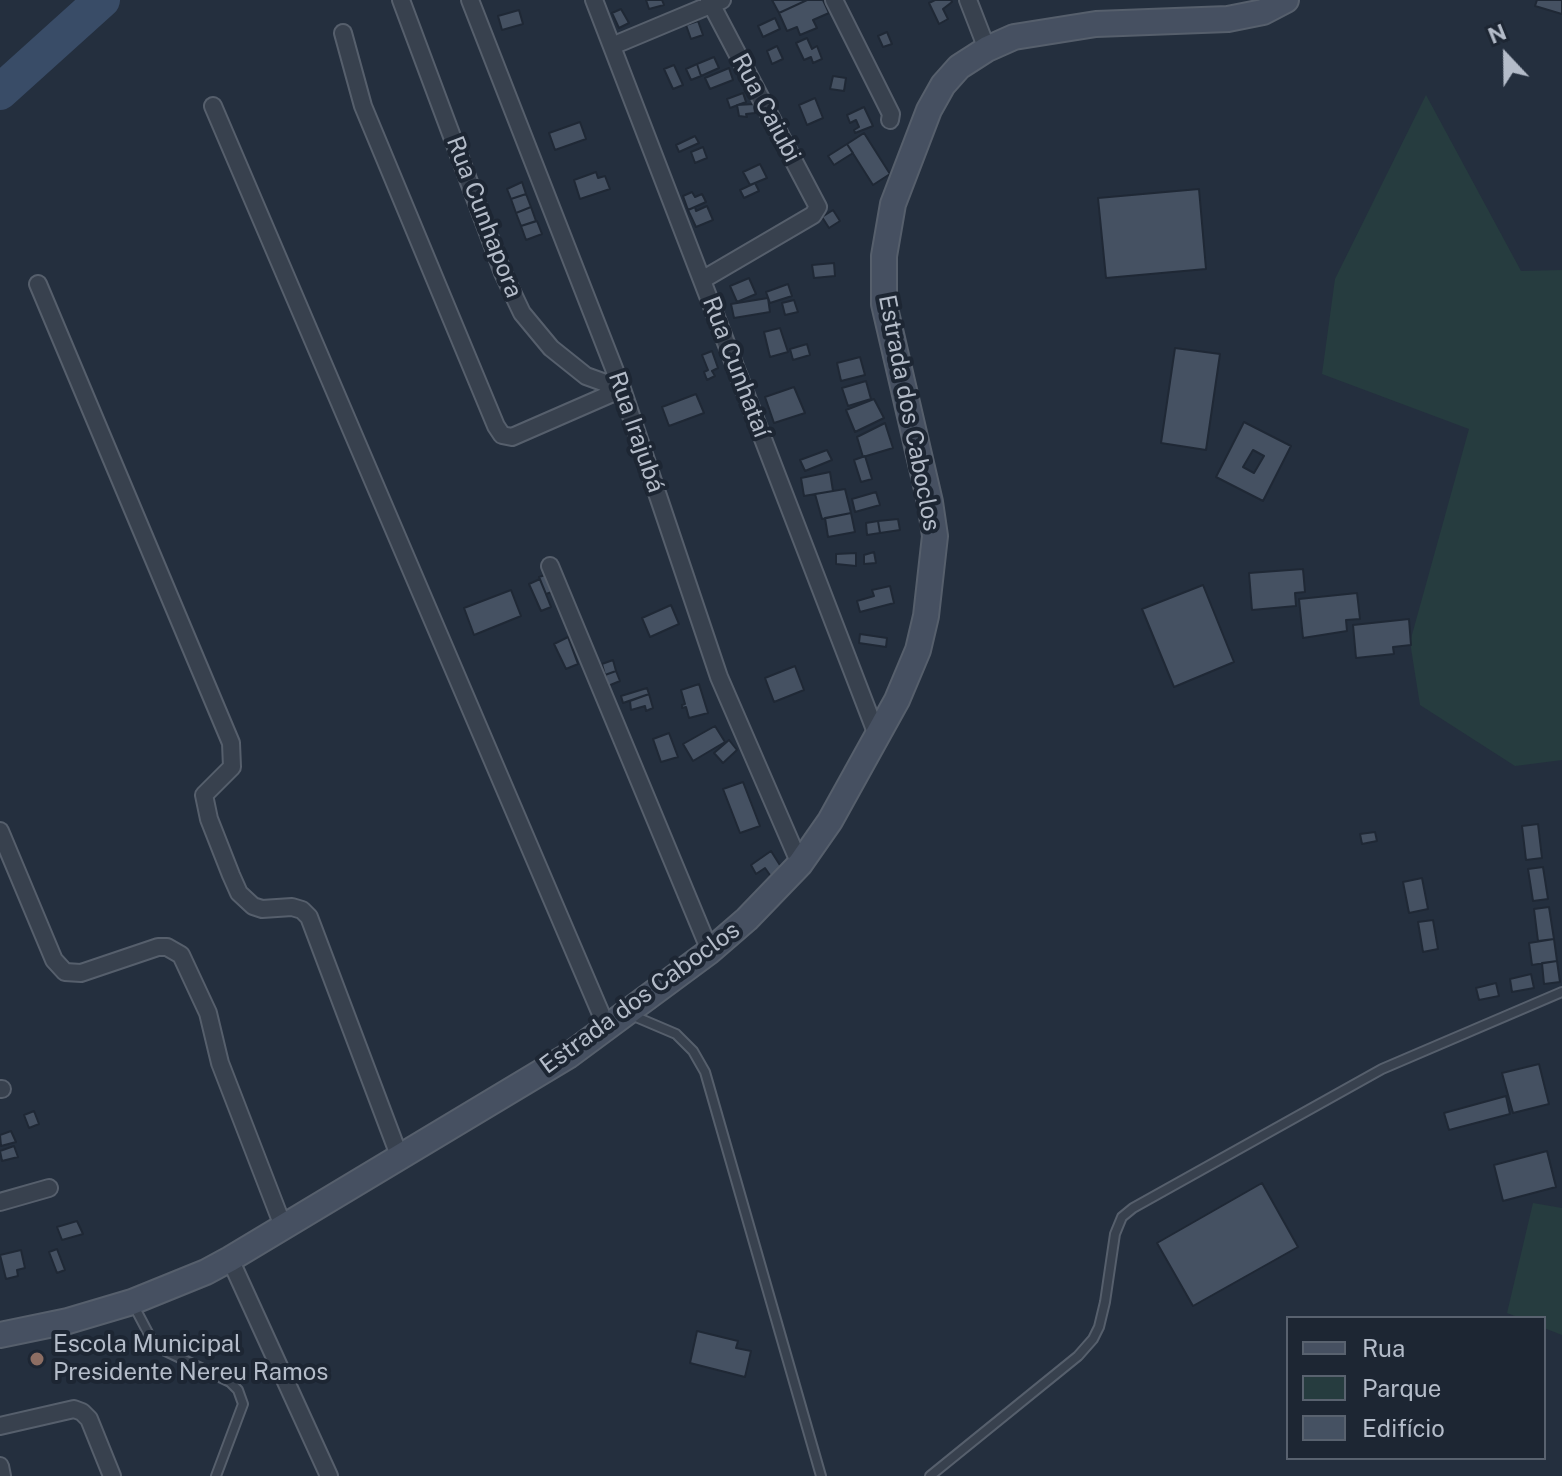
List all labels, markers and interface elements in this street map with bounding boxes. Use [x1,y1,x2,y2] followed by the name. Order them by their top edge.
[1466,16,1546,96] north arrow
[1484,18,1510,49] text: N
[725,49,807,167] street label: Rua Caiubi
[440,132,528,302] street label: Rua Cunhapora
[872,292,946,534] street label: Estrada dos Caboclos
[696,293,776,441] street label: Rua Cunhataí
[602,368,670,496] street label: Rua Irajubá
[534,916,746,1080] street label: Estrada dos Caboclos
[1286,1316,1546,1460] legend
[53,1331,328,1387] place label: Escola Municipal Presidente Nereu Ramos
[1362,1334,1405,1362] text: Rua
[28,1350,46,1368] marker: Escola Municipal Presidente Nereu Ramos
[1362,1374,1441,1402] text: Parque
[1362,1414,1445,1442] text: Edifício

